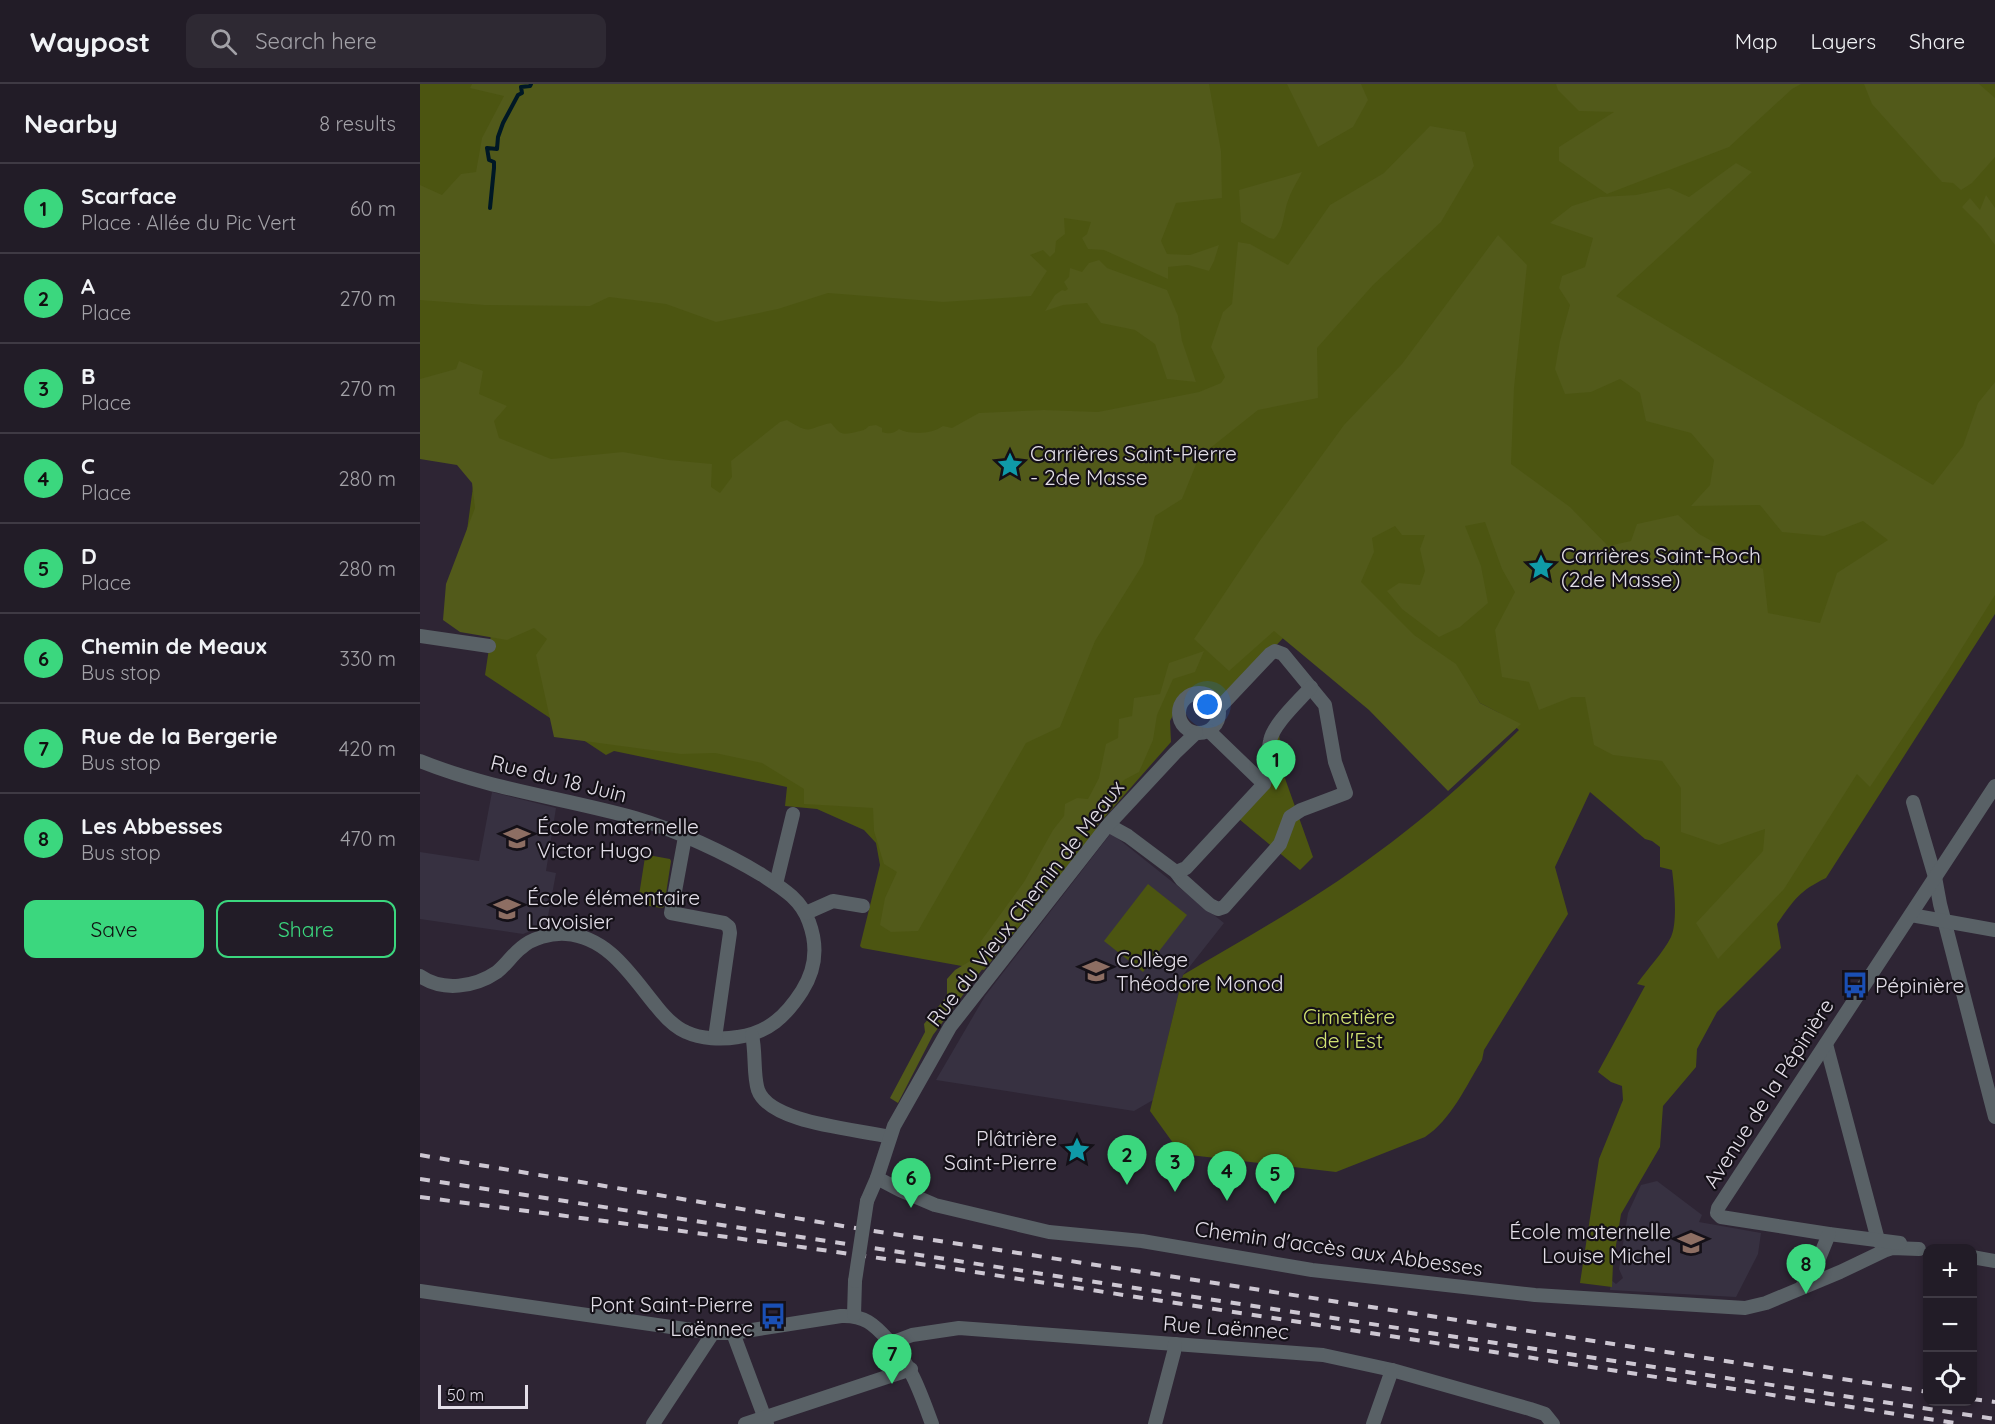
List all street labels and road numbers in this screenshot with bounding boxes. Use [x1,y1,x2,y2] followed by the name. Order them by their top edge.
[488,749,630,807] street label: Rue du 18 Juin
[921,775,1129,1031] street label: Rue du Vieux Chemin de Meaux
[1697,993,1839,1193] street label: Avenue de la Pépinière
[1193,1215,1485,1281] street label: Chemin d'accès aux Abbesses
[1162,1310,1290,1344] street label: Rue Laënnec

